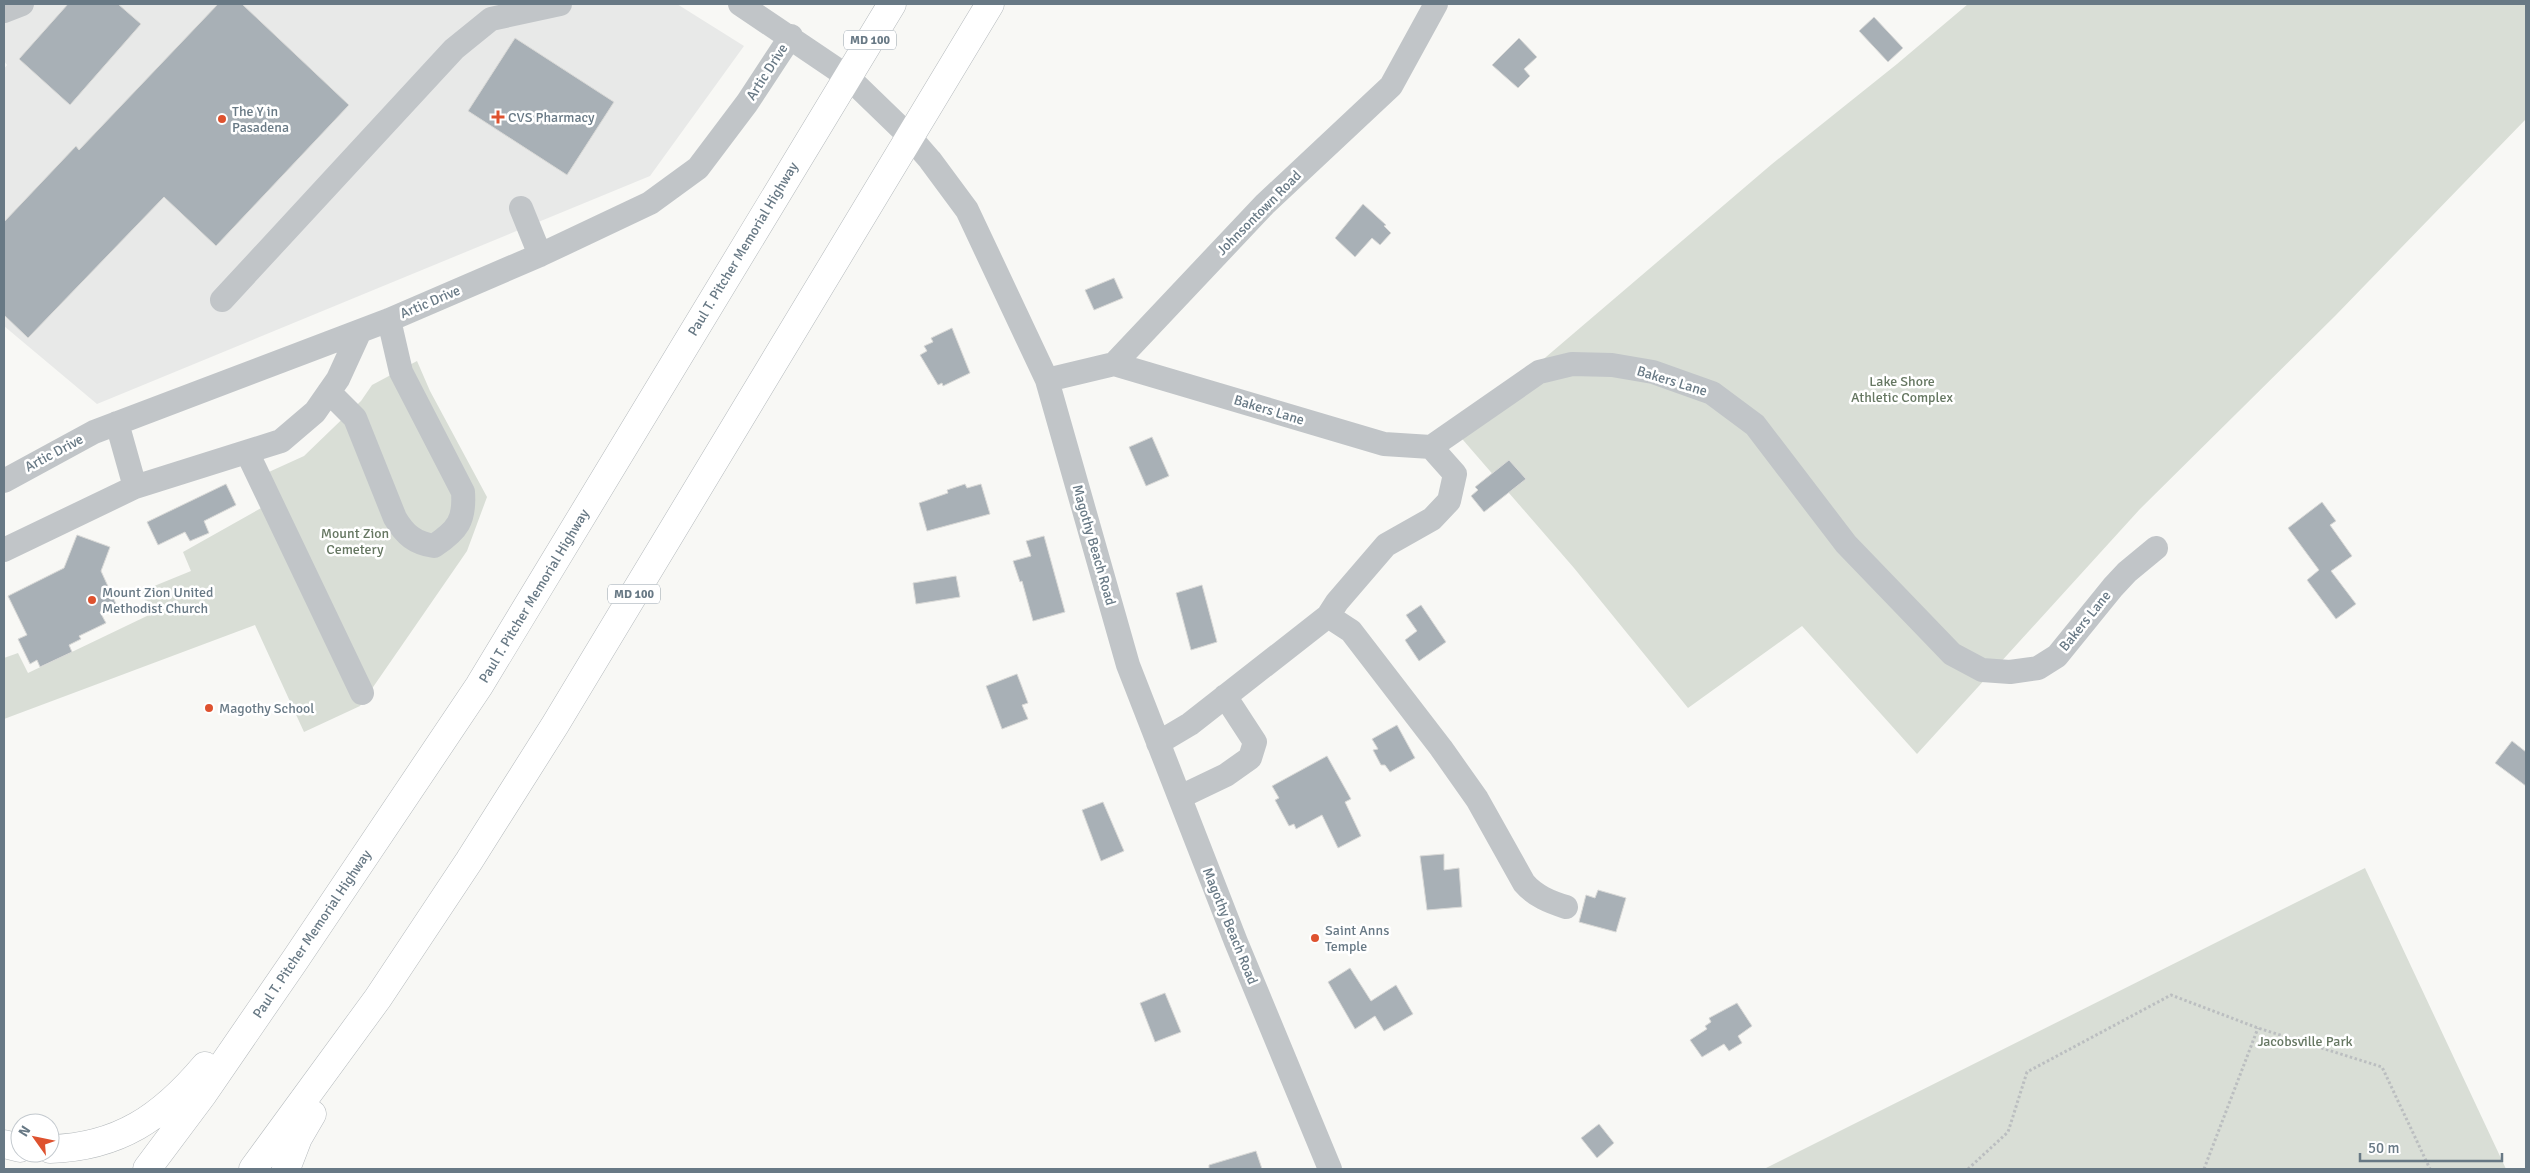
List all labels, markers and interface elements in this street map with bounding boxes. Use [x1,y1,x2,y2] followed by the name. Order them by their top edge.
[844,30,896,50] road number: MD 100
[742,41,792,103] street label: Artic Drive
[232,103,289,136] place label: The Y in Pasadena
[508,109,595,126] place label: CVS Pharmacy
[492,111,504,123] marker: CVS Pharmacy
[216,113,228,125] marker: The Y in Pasadena
[684,159,802,339] street label: Paul T. Pitcher Memorial Highway
[1213,167,1305,259] street label: Johnsontown Road
[397,282,463,322] street label: Artic Drive
[1635,362,1709,400] street label: Bakers Lane
[1851,373,1954,406] park label: Lake Shore Athletic Complex
[1232,391,1306,429] street label: Bakers Lane
[22,431,86,475] street label: Artic Drive
[1069,483,1119,607] street label: Magothy Beach Road
[475,506,593,686] street label: Paul T. Pitcher Memorial Highway
[321,525,389,558] park label: Mount Zion Cemetery
[102,584,213,617] place label: Mount Zion United Methodist Church
[608,584,660,604] road number: MD 100
[2056,587,2114,655] street label: Bakers Lane
[86,594,98,606] marker: Mount Zion United Methodist Church
[219,700,314,717] place label: Magothy School
[203,702,215,714] marker: Magothy School
[249,846,375,1022] street label: Paul T. Pitcher Memorial Highway
[1199,865,1261,987] street label: Magothy Beach Road
[1325,922,1389,955] place label: Saint Anns Temple
[1309,932,1321,944] marker: Saint Anns Temple
[2257,1033,2353,1050] park label: Jacobsville Park
[10,1113,60,1163] north arrow
[15,1122,34,1140] text: N
[2360,1130,2502,1162] scale bar
[2368,1139,2399,1157] text: 50 m

